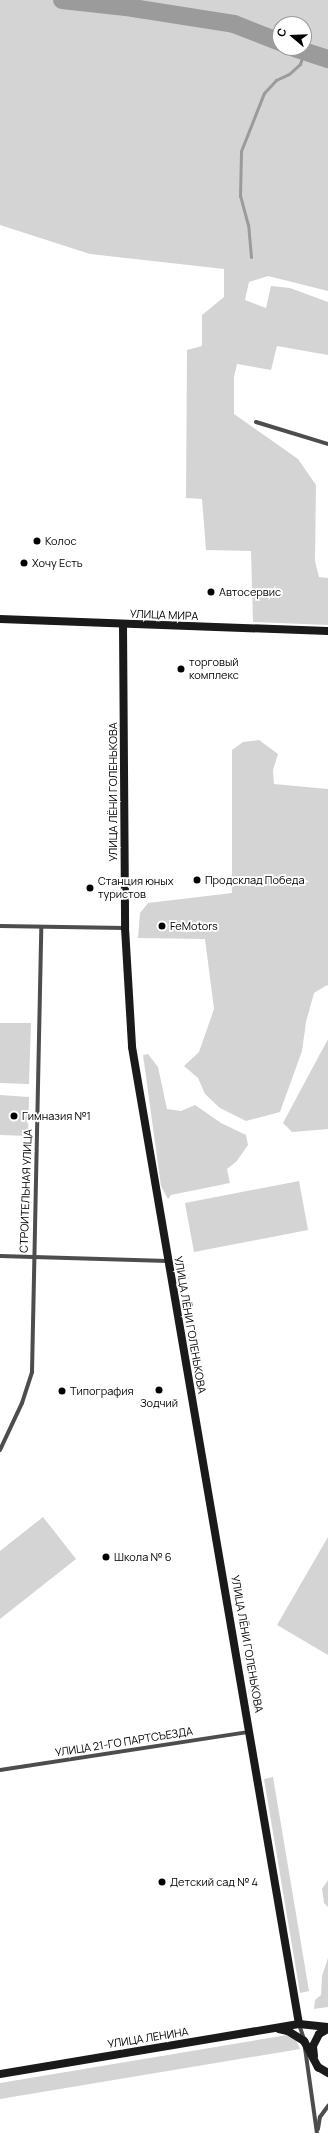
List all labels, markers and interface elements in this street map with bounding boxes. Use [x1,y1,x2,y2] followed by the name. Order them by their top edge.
[272,16,312,56] north arrow
[273,26,290,39] text: С
[45,534,77,548] place label: Колос
[32,536,42,546] marker: Колос
[32,556,83,570] place label: Хочу Есть
[19,558,29,568] marker: Хочу Есть
[219,585,281,599] place label: Автосервис
[206,587,216,597] marker: Автосервис
[130,607,198,623] street label: УЛИЦА МИРА
[189,656,239,682] place label: торговый комплекс
[176,664,186,674] marker: торговый комплекс
[106,722,120,862] street label: УЛИЦА ЛЁНИ ГОЛЕНЬКОВА
[205,873,305,887] place label: Продсклад Победа
[98,875,174,901] place label: Станция юных туристов
[192,875,202,885] marker: Продсклад Победа
[85,883,95,893] marker: Станция юных туристов
[170,919,218,933] place label: FeMotors
[157,921,167,931] marker: FeMotors
[22,1109,91,1123] place label: Гимназия №1
[9,1111,19,1121] marker: Гимназия №1
[17,1129,35,1253] street label: СТРОИТЕЛЬНАЯ УЛИЦА
[171,1255,209,1395] street label: УЛИЦА ЛЁНИ ГОЛЕНЬКОВА
[70,1384,134,1398] place label: Типография
[154,1385,164,1395] marker: Зодчий
[57,1386,67,1396] marker: Типография
[140,1396,178,1410] place label: Зодчий
[114,1550,172,1564] place label: Школа № 6
[101,1552,111,1562] marker: Школа № 6
[228,1574,266,1714] street label: УЛИЦА ЛЁНИ ГОЛЕНЬКОВА
[54,1725,194,1759] street label: УЛИЦА 21-ГО ПАРТСЪЕЗДА
[170,1875,258,1889] place label: Детский сад № 4
[157,1877,167,1887] marker: Детский сад № 4
[107,2025,189,2051] street label: УЛИЦА ЛЕНИНА

